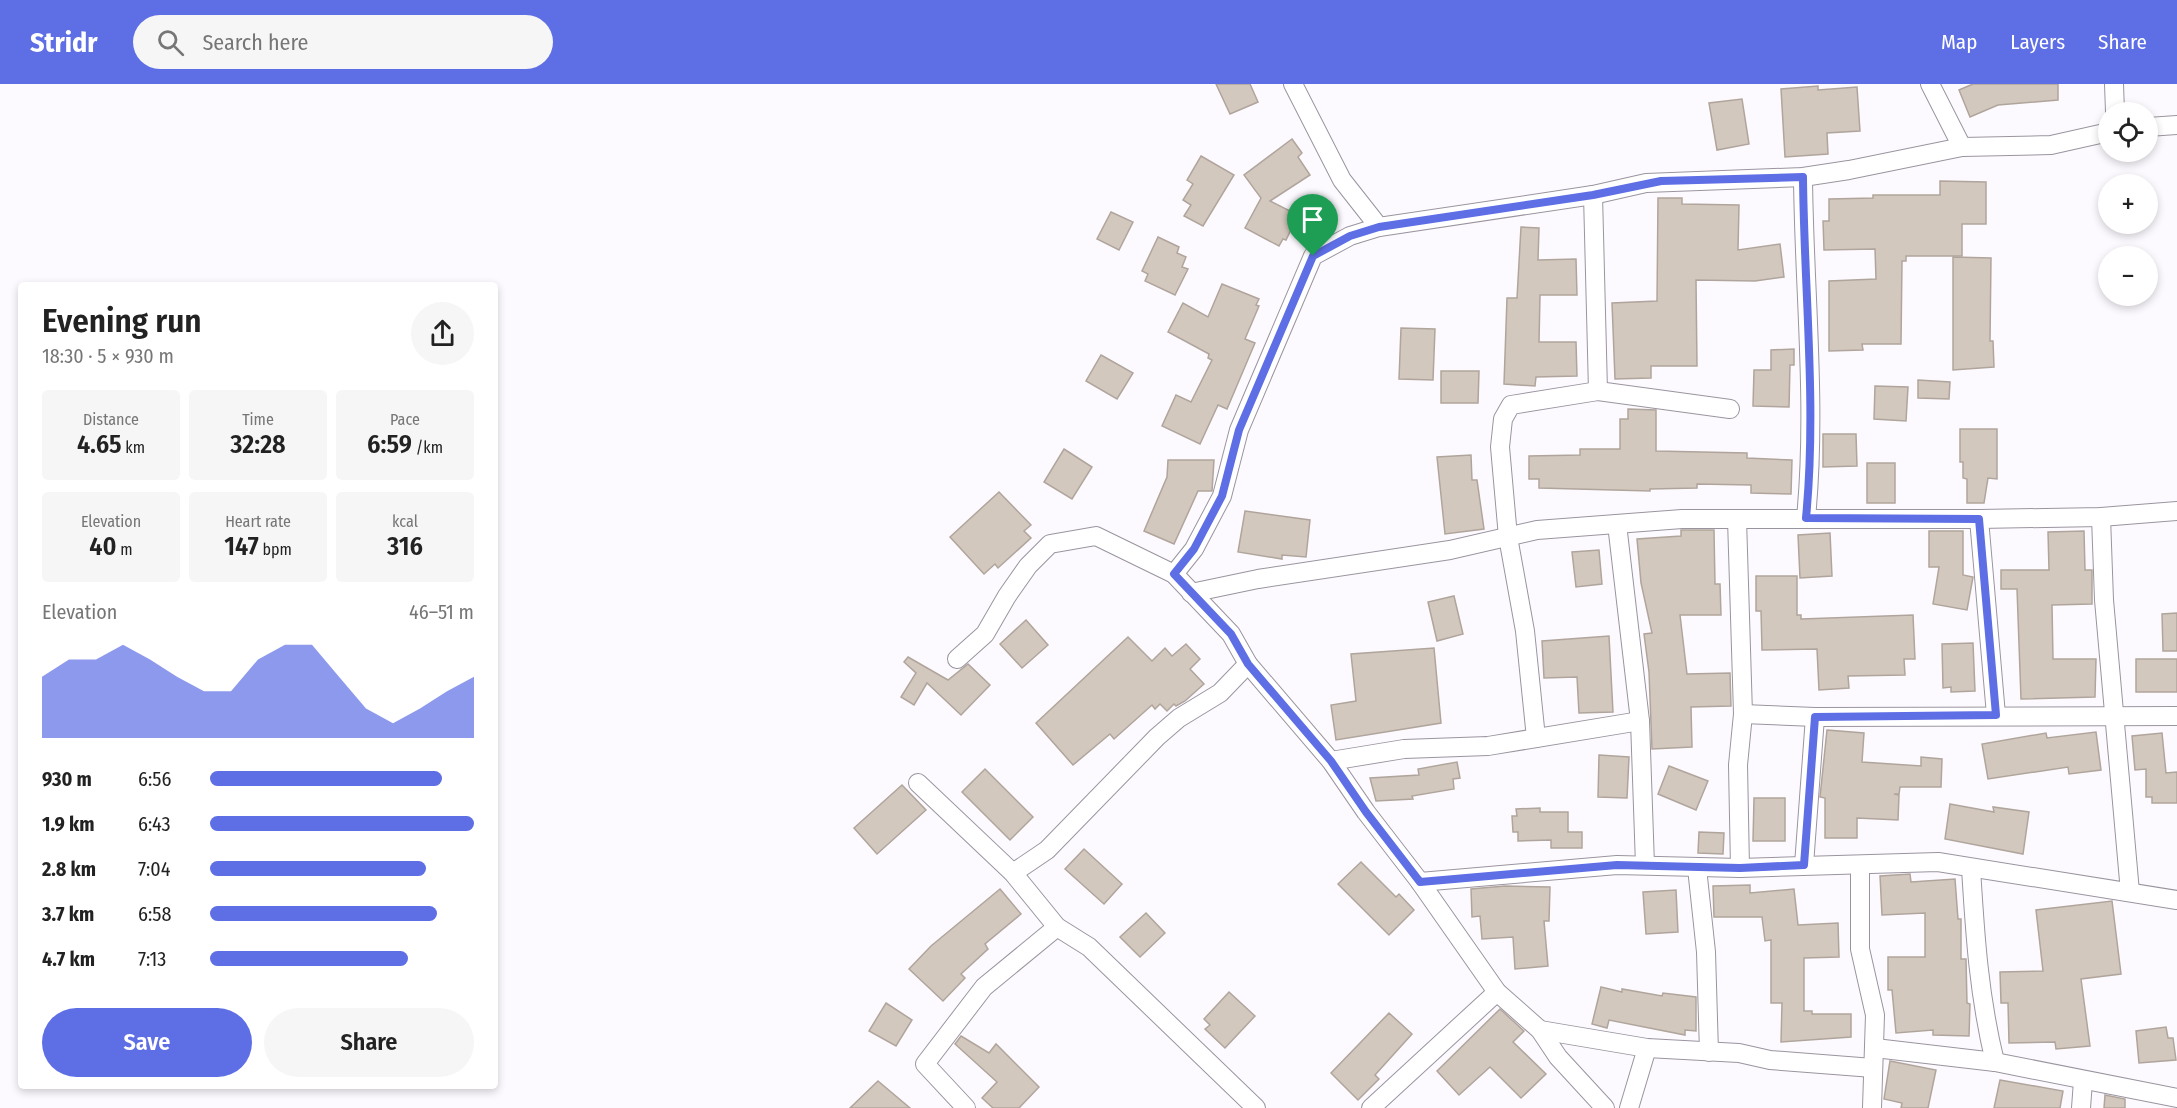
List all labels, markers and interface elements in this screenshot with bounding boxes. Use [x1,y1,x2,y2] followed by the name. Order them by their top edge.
[133,15,553,69] search box
[30,26,97,59] text: Stridr
[154,26,187,59] icon: search
[202,29,308,56] text: Search here
[1941,29,1977,55] text: Map
[2010,29,2065,55] text: Layers
[2098,29,2147,55] text: Share
[2098,102,2158,306] map controls
[2098,102,2158,162] button: locate
[2098,174,2158,234] button: +
[1287,194,1338,256] pin
[1296,203,1329,236] icon: arrive
[2098,246,2158,306] button: −
[42,301,202,341] text: Evening run
[411,302,474,365] button: share
[42,344,174,368] text: 18:30 · 5 × 930 m
[83,410,139,429] text: Distance
[242,410,274,429] text: Time
[390,410,420,429] text: Pace
[77,429,122,460] text: 4.65
[230,429,286,460] text: 32:28
[367,429,412,460] text: 6:59
[122,438,145,457] text: km
[412,438,443,457] text: /km
[81,512,141,531] text: Elevation
[225,512,291,531] text: Heart rate
[392,512,418,531] text: kcal
[89,531,117,562] text: 40
[224,531,259,562] text: 147
[387,531,423,562] text: 316
[117,540,133,559] text: m
[259,540,292,559] text: bpm
[42,600,117,624] text: Elevation
[409,600,474,624] text: 46–51 m
[42,767,92,791] text: 930 m
[138,767,171,791] text: 6:56
[42,812,95,836] text: 1.9 km
[138,812,170,836] text: 6:43
[42,857,96,881] text: 2.8 km
[138,857,170,881] text: 7:04
[42,902,94,926] text: 3.7 km
[138,902,171,926] text: 6:58
[42,947,95,971] text: 4.7 km
[138,947,166,971] text: 7:13
[42,1008,252,1077] button: Save
[264,1008,474,1077] button: Share

